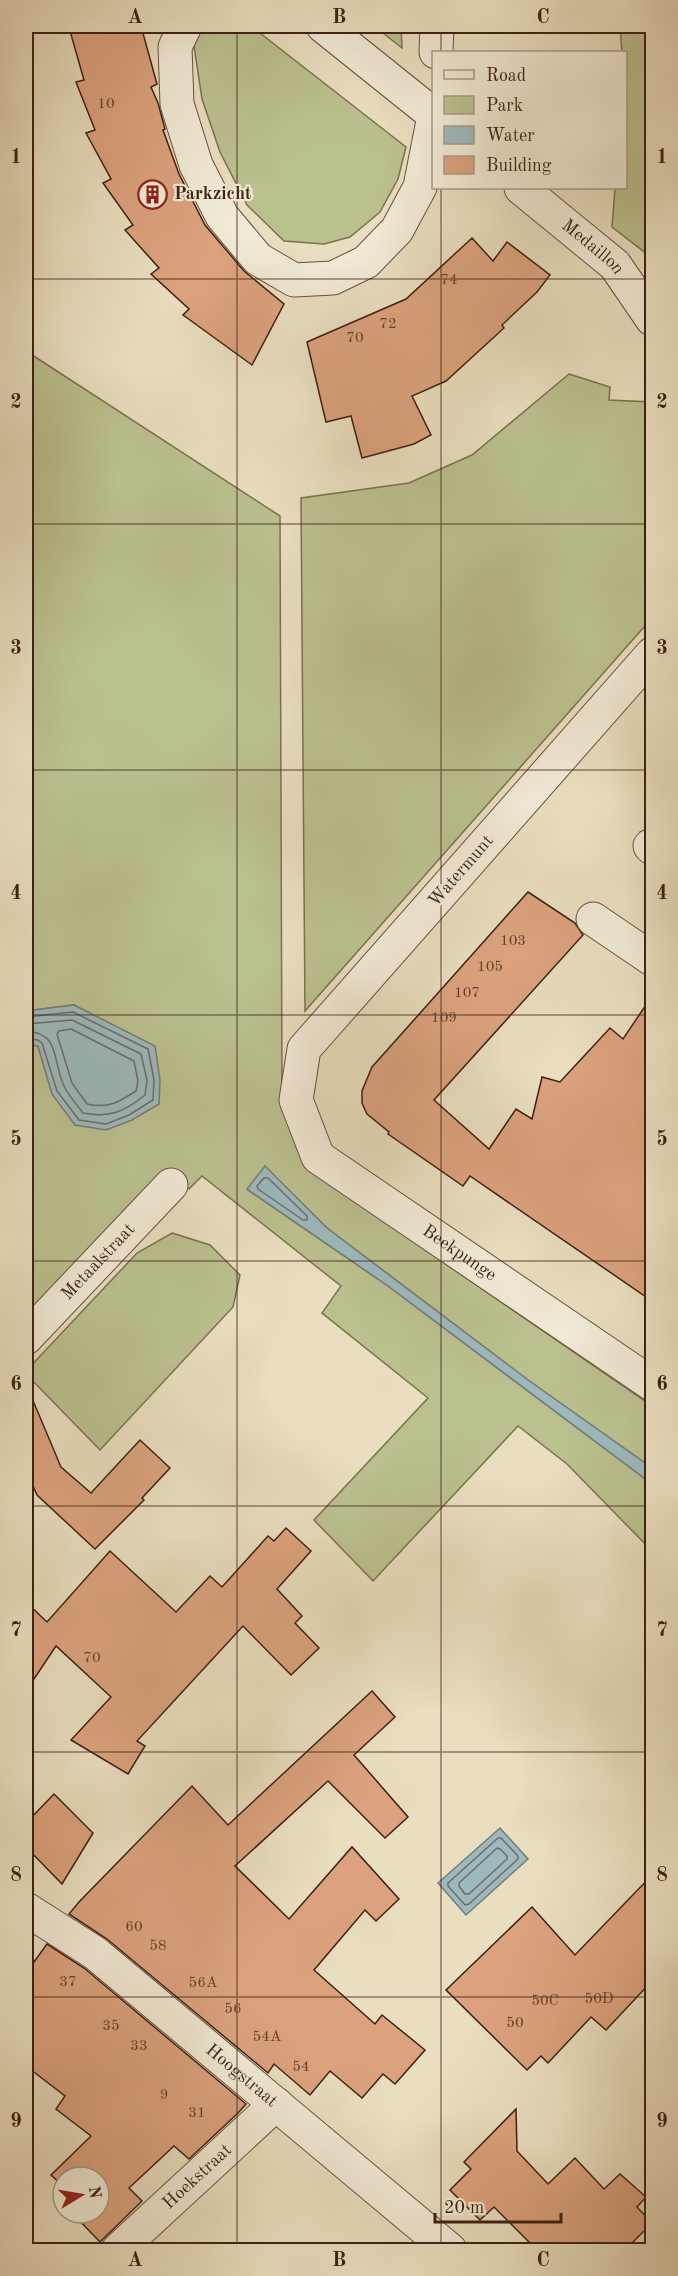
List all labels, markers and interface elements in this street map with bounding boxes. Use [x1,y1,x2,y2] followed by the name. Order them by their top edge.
[127,8,143,28] text: A
[332,8,346,28] text: B
[536,8,550,28] text: C
[432,51,627,189] legend
[486,67,526,85] text: Road
[97,97,115,112] house number: 10
[486,97,523,115] text: Park
[486,127,535,145] text: Water
[10,148,22,168] text: 1
[656,148,668,168] text: 1
[486,157,552,175] text: Building
[137,178,169,210] building icon: Parkzicht
[174,185,252,203] place label: Parkzicht
[558,216,628,278] street label: Medaillon
[440,273,458,288] house number: 74
[379,317,397,332] house number: 72
[346,331,364,346] house number: 70
[10,393,22,413] text: 2
[656,393,668,413] text: 2
[10,639,22,659] text: 3
[656,639,668,659] text: 3
[425,832,497,910] street label: Watermunt
[10,884,22,904] text: 4
[656,884,668,904] text: 4
[500,934,526,949] house number: 103
[477,960,503,975] house number: 105
[454,986,480,1001] house number: 107
[431,1011,457,1026] house number: 109
[10,1129,22,1150] text: 5
[656,1129,668,1150] text: 5
[58,1220,138,1304] street label: Metaalstraat
[419,1222,500,1284] street label: Beekpunge
[10,1375,22,1395] text: 6
[656,1375,668,1395] text: 6
[10,1621,22,1641] text: 7
[656,1621,668,1641] text: 7
[83,1651,101,1666] house number: 70
[10,1866,22,1886] text: 8
[656,1866,668,1886] text: 8
[125,1920,143,1935] house number: 60
[149,1939,167,1954] house number: 58
[59,1975,77,1990] house number: 37
[189,1976,218,1991] house number: 56A
[584,1992,614,2007] house number: 50D
[531,1994,559,2009] house number: 50C
[224,2002,242,2017] house number: 56
[506,2016,524,2031] house number: 50
[102,2019,120,2034] house number: 35
[253,2030,282,2045] house number: 54A
[130,2039,148,2054] house number: 33
[202,2041,281,2111] street label: Hoogstraat
[292,2060,310,2075] house number: 54
[160,2088,168,2103] house number: 9
[188,2106,206,2121] house number: 31
[10,2112,22,2132] text: 9
[656,2112,668,2132] text: 9
[159,2141,235,2213] street label: Hoekstraat
[51,2165,111,2225] north arrow
[85,2185,103,2201] text: N
[435,2186,561,2224] scale bar
[444,2199,484,2217] text: 20 m
[127,2251,143,2271] text: A
[332,2251,346,2271] text: B
[536,2251,550,2271] text: C

